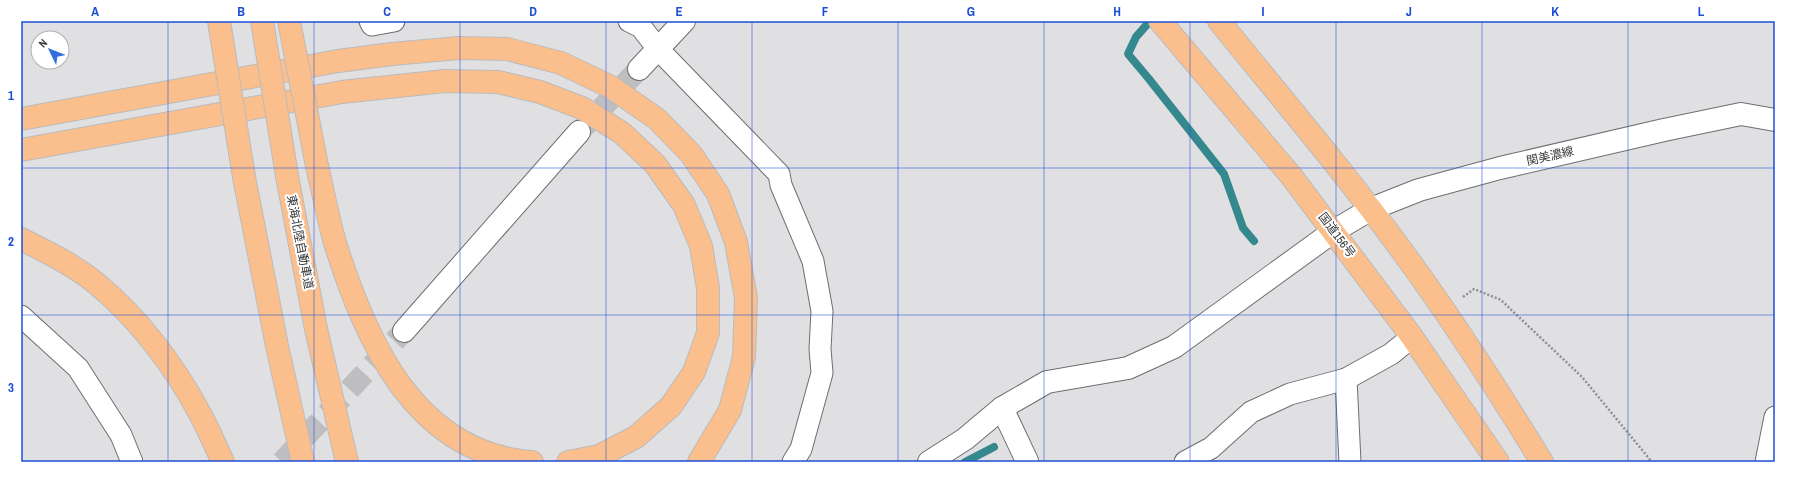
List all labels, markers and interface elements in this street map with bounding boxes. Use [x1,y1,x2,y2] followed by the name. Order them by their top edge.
[91,3,99,20] text: A
[237,3,245,20] text: B
[383,3,391,20] text: C
[529,3,537,20] text: D
[675,3,683,20] text: E
[822,3,829,20] text: F
[967,3,975,20] text: G
[1113,3,1121,20] text: H
[1262,3,1265,20] text: I
[1406,3,1412,20] text: J
[1551,3,1559,20] text: K
[1698,3,1705,20] text: L
[30,30,70,70] north arrow
[35,36,50,50] text: N
[8,87,14,104] text: 1
[1525,143,1575,169] street label: 関美濃線
[283,193,317,291] street label: 東海北陸自動車道
[1315,209,1359,261] street label: 国道156号
[8,233,14,250] text: 2
[8,379,14,396] text: 3

